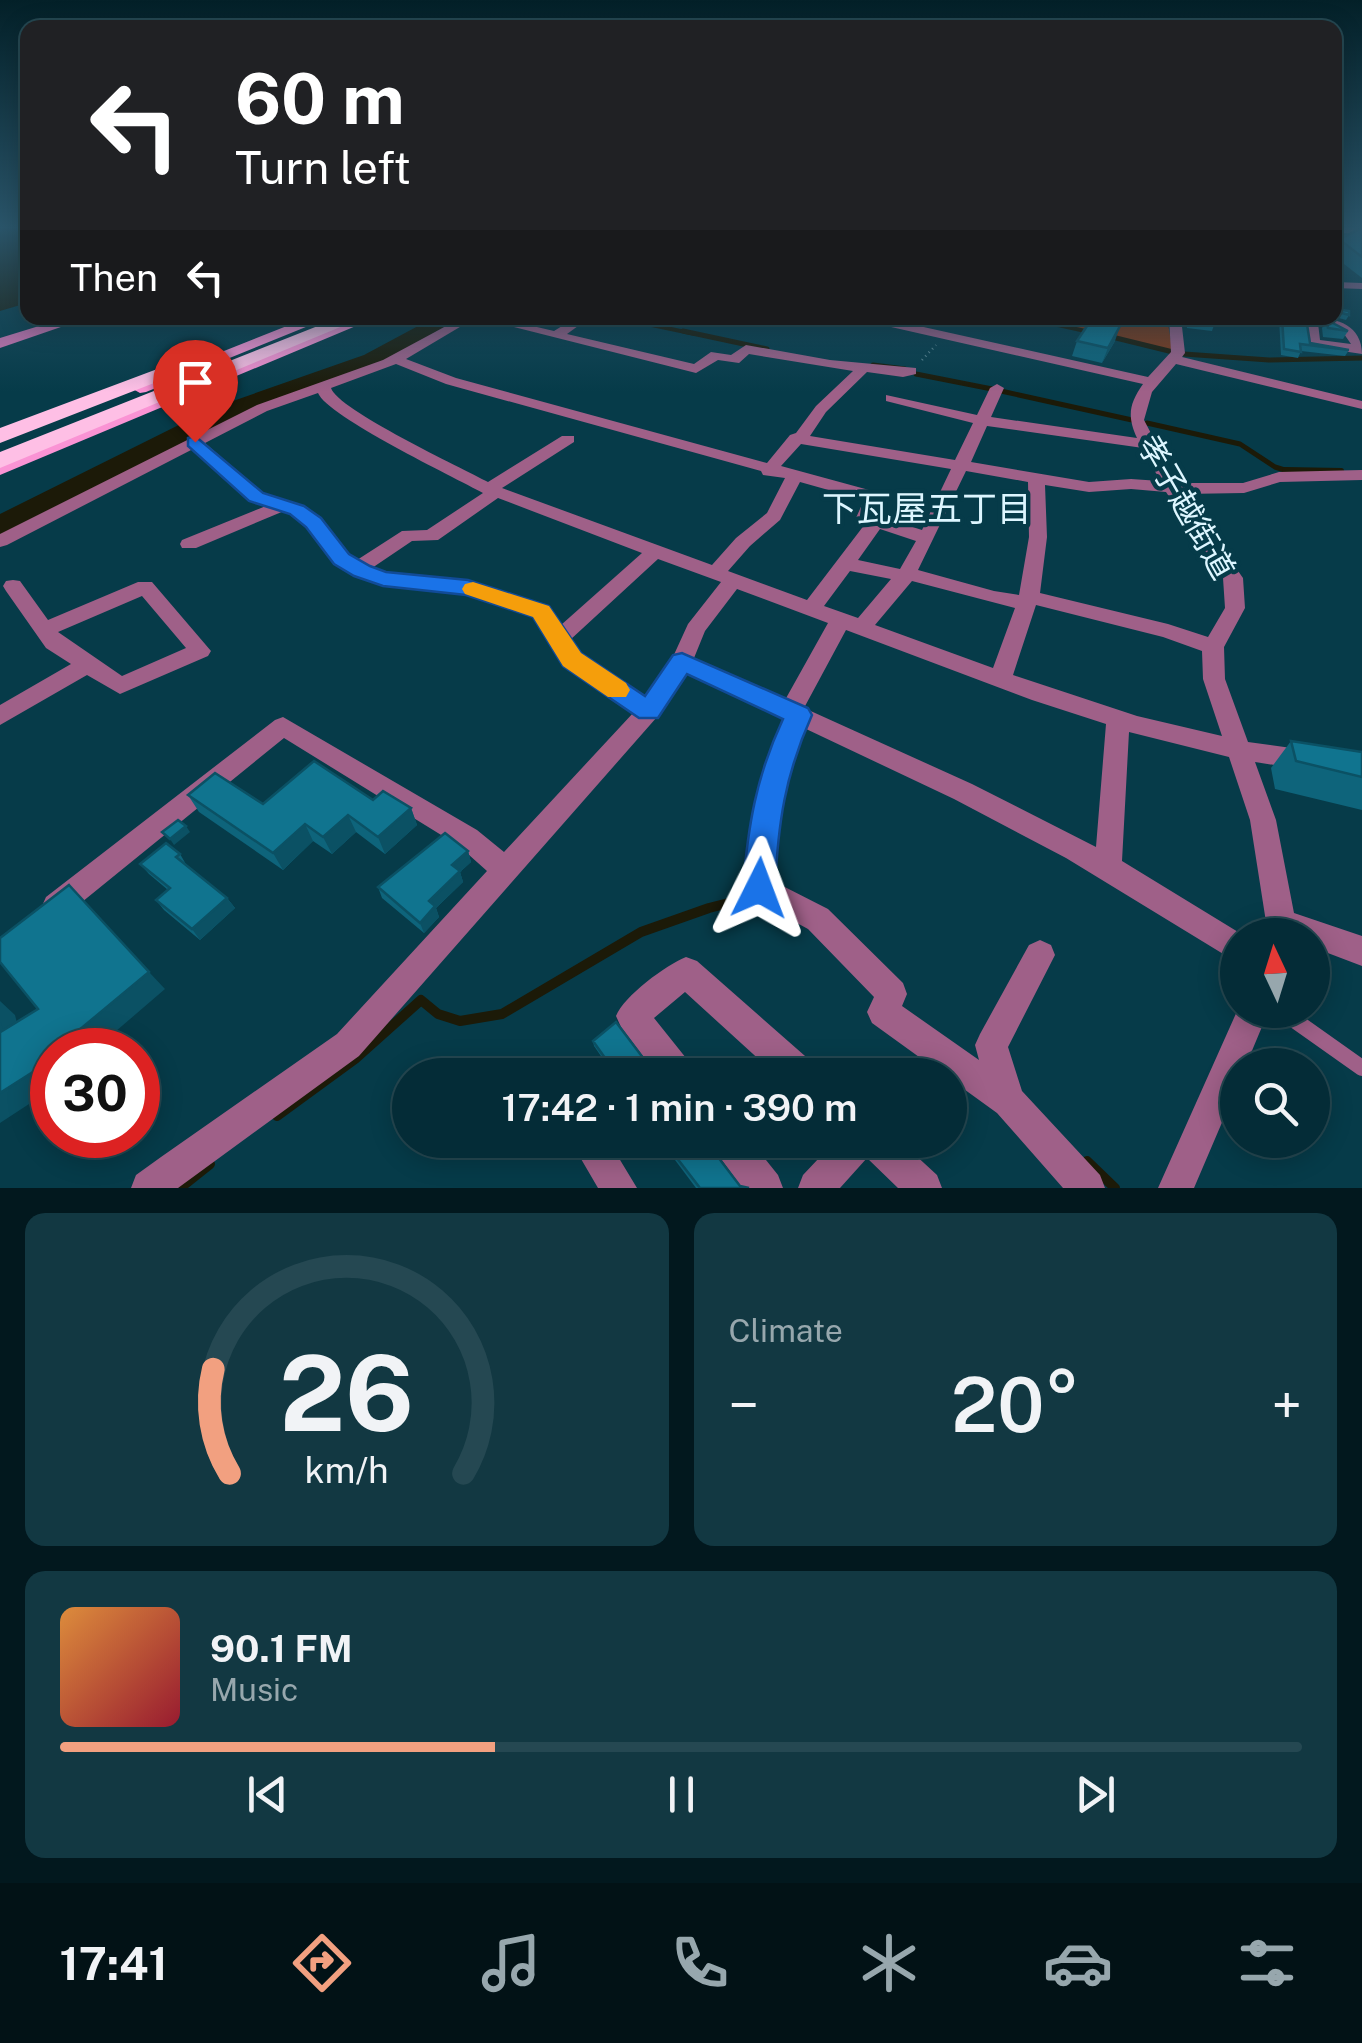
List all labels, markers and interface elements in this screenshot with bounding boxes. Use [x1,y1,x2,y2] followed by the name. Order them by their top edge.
[235,57,405,140] text: 60 m
[70,60,200,190] icon: left
[235,141,411,194] text: Turn left
[178,250,233,305] icon: left
[70,255,158,300] text: Then
[153,340,238,443] pin
[168,355,223,410] icon: arrive
[1130,428,1242,585] street label: 孝子越街道
[822,488,1032,529] district label: 下瓦屋五丁目
[707,836,811,940] position arrow
[1220,918,1330,1028] north arrow
[1220,918,1330,1158] map controls
[30,1028,160,1158] speed limit sign: 30
[1220,1048,1330,1158] button: search
[502,1085,857,1130] text: 17:42 · 1 min · 390 m
[729,1312,843,1349] text: Climate
[279,1332,414,1454] text: 26
[951,1361,1080,1449] text: 20°
[729,1373,759,1437] text: −
[1271,1373,1302,1437] text: +
[305,1449,389,1491] text: km/h
[210,1626,353,1671] text: 90.1 FM
[210,1671,298,1708] text: Music
[240,1767,295,1822] icon: previous
[654,1767,709,1822] icon: pause
[1068,1767,1123,1822] icon: next
[287,1928,357,1998] icon: directions
[476,1928,546,1998] icon: music
[665,1928,735,1998] icon: phone
[854,1928,924,1998] icon: climate
[1043,1928,1113,1998] icon: car
[1232,1928,1302,1998] icon: filters
[60,1937,168,1990] text: 17:41

